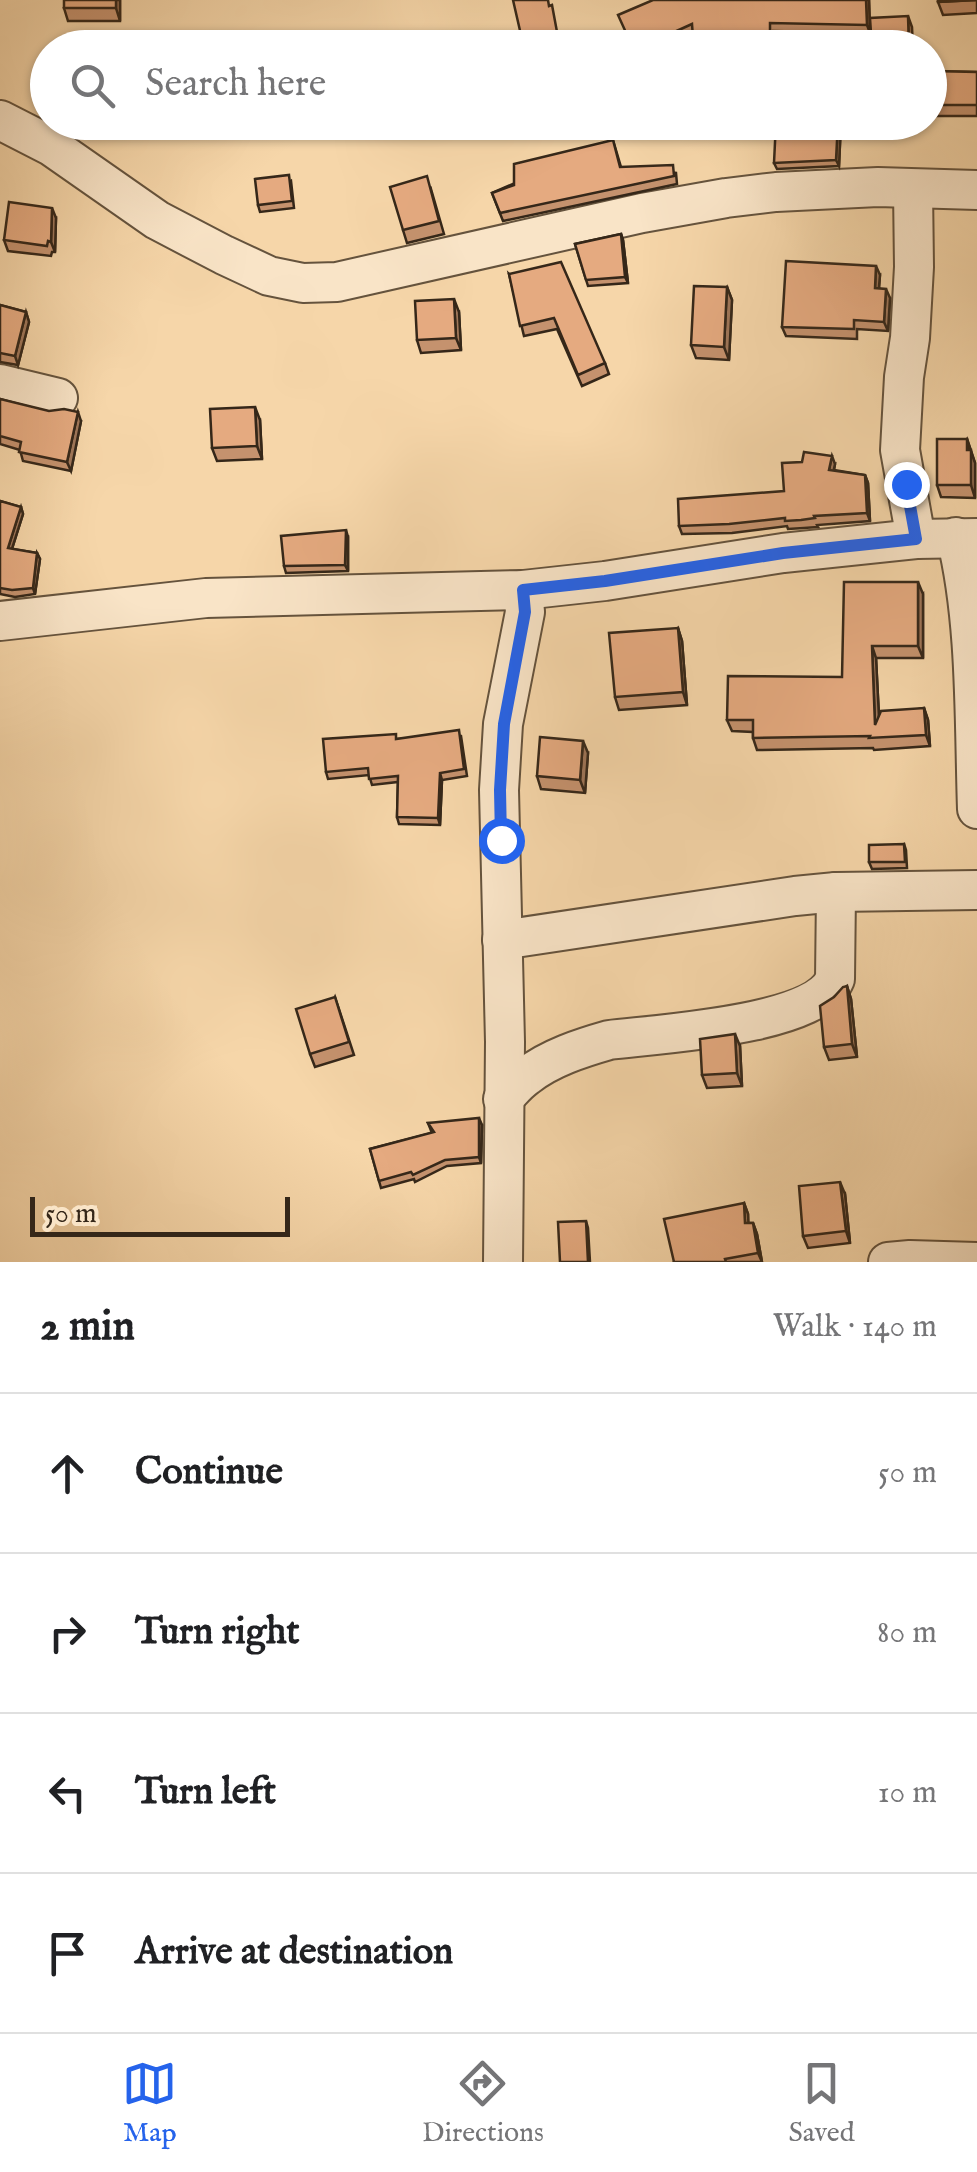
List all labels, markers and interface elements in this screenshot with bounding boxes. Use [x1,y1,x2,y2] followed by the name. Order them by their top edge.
[30,30,947,140] search box
[65,58,120,113] icon: search
[145,61,326,109] text: Search here
[884,462,930,508] route end
[479,818,525,864] route start
[30,1192,290,1236] scale bar
[45,1197,97,1232] text: 50 m
[40,1301,135,1354] text: 2 min
[773,1307,937,1348] text: Walk · 140 m
[40,1446,95,1501] icon: ahead
[135,1449,283,1497] text: Continue
[878,1453,937,1494] text: 50 m
[40,1606,95,1661] icon: right
[135,1609,299,1657] text: Turn right
[877,1613,937,1654] text: 80 m
[40,1766,95,1821] icon: left
[135,1769,276,1817] text: Turn left
[878,1773,937,1814] text: 10 m
[40,1926,95,1981] icon: arrive
[135,1929,453,1977] text: Arrive at destination
[122,2056,177,2151] tab: Map
[422,2056,544,2151] tab: Directions
[788,2056,855,2151] tab: Saved

